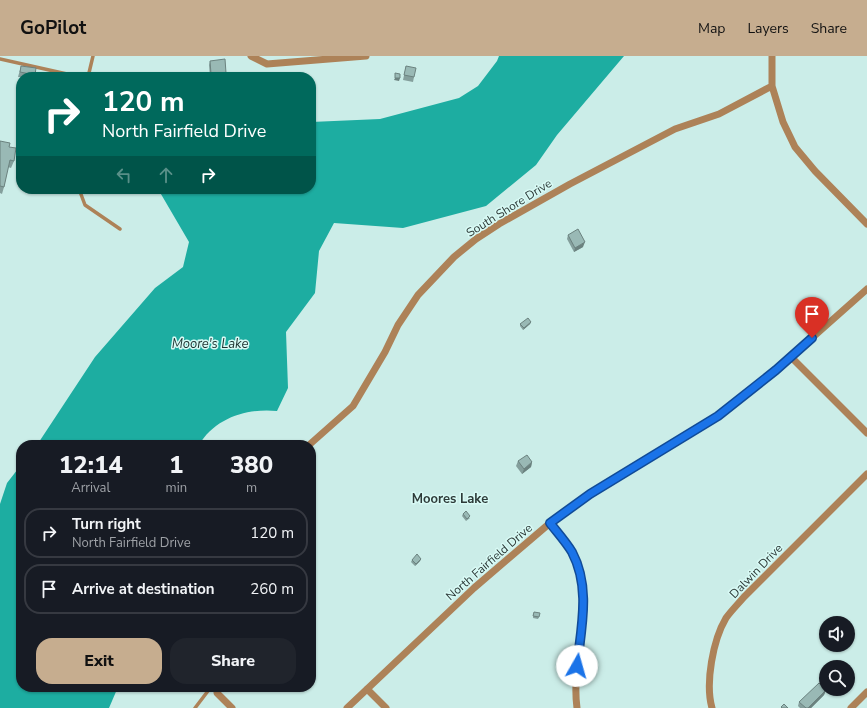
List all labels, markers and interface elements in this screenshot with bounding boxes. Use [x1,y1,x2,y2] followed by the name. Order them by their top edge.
[20,15,86,41] text: GoPilot
[698,19,725,38] text: Map
[747,19,789,38] text: Layers
[811,19,847,38] text: Share
[102,83,185,121] text: 120 m
[36,88,88,140] icon: right
[102,119,266,143] text: North Fairfield Drive
[113,164,135,186] icon: left
[155,164,177,186] icon: ahead
[197,164,219,186] icon: right
[463,175,555,241] street label: South Shore Drive
[795,297,829,338] pin
[801,303,823,325] icon: arrive
[172,335,248,353] water label: Moore's Lake
[59,449,123,481] text: 12:14
[169,449,184,481] text: 1
[230,449,273,481] text: 380
[71,479,110,497] text: Arrival
[166,479,187,497] text: min
[246,479,257,497] text: m
[412,490,488,508] district label: Moores Lake
[72,514,141,534] text: Turn right
[442,520,536,604] street label: North Fairfield Drive
[38,522,60,544] icon: right
[250,523,294,543] text: 120 m
[72,534,191,552] text: North Fairfield Drive
[726,540,786,602] street label: Dalwin Drive
[38,578,60,600] icon: arrive
[72,579,215,599] text: Arrive at destination
[250,579,294,599] text: 260 m
[819,616,855,696] map controls
[819,616,855,652] button: sound
[36,638,162,684] button: Exit
[170,638,296,684] button: Share
[556,645,598,687] position arrow
[819,660,855,696] button: search

